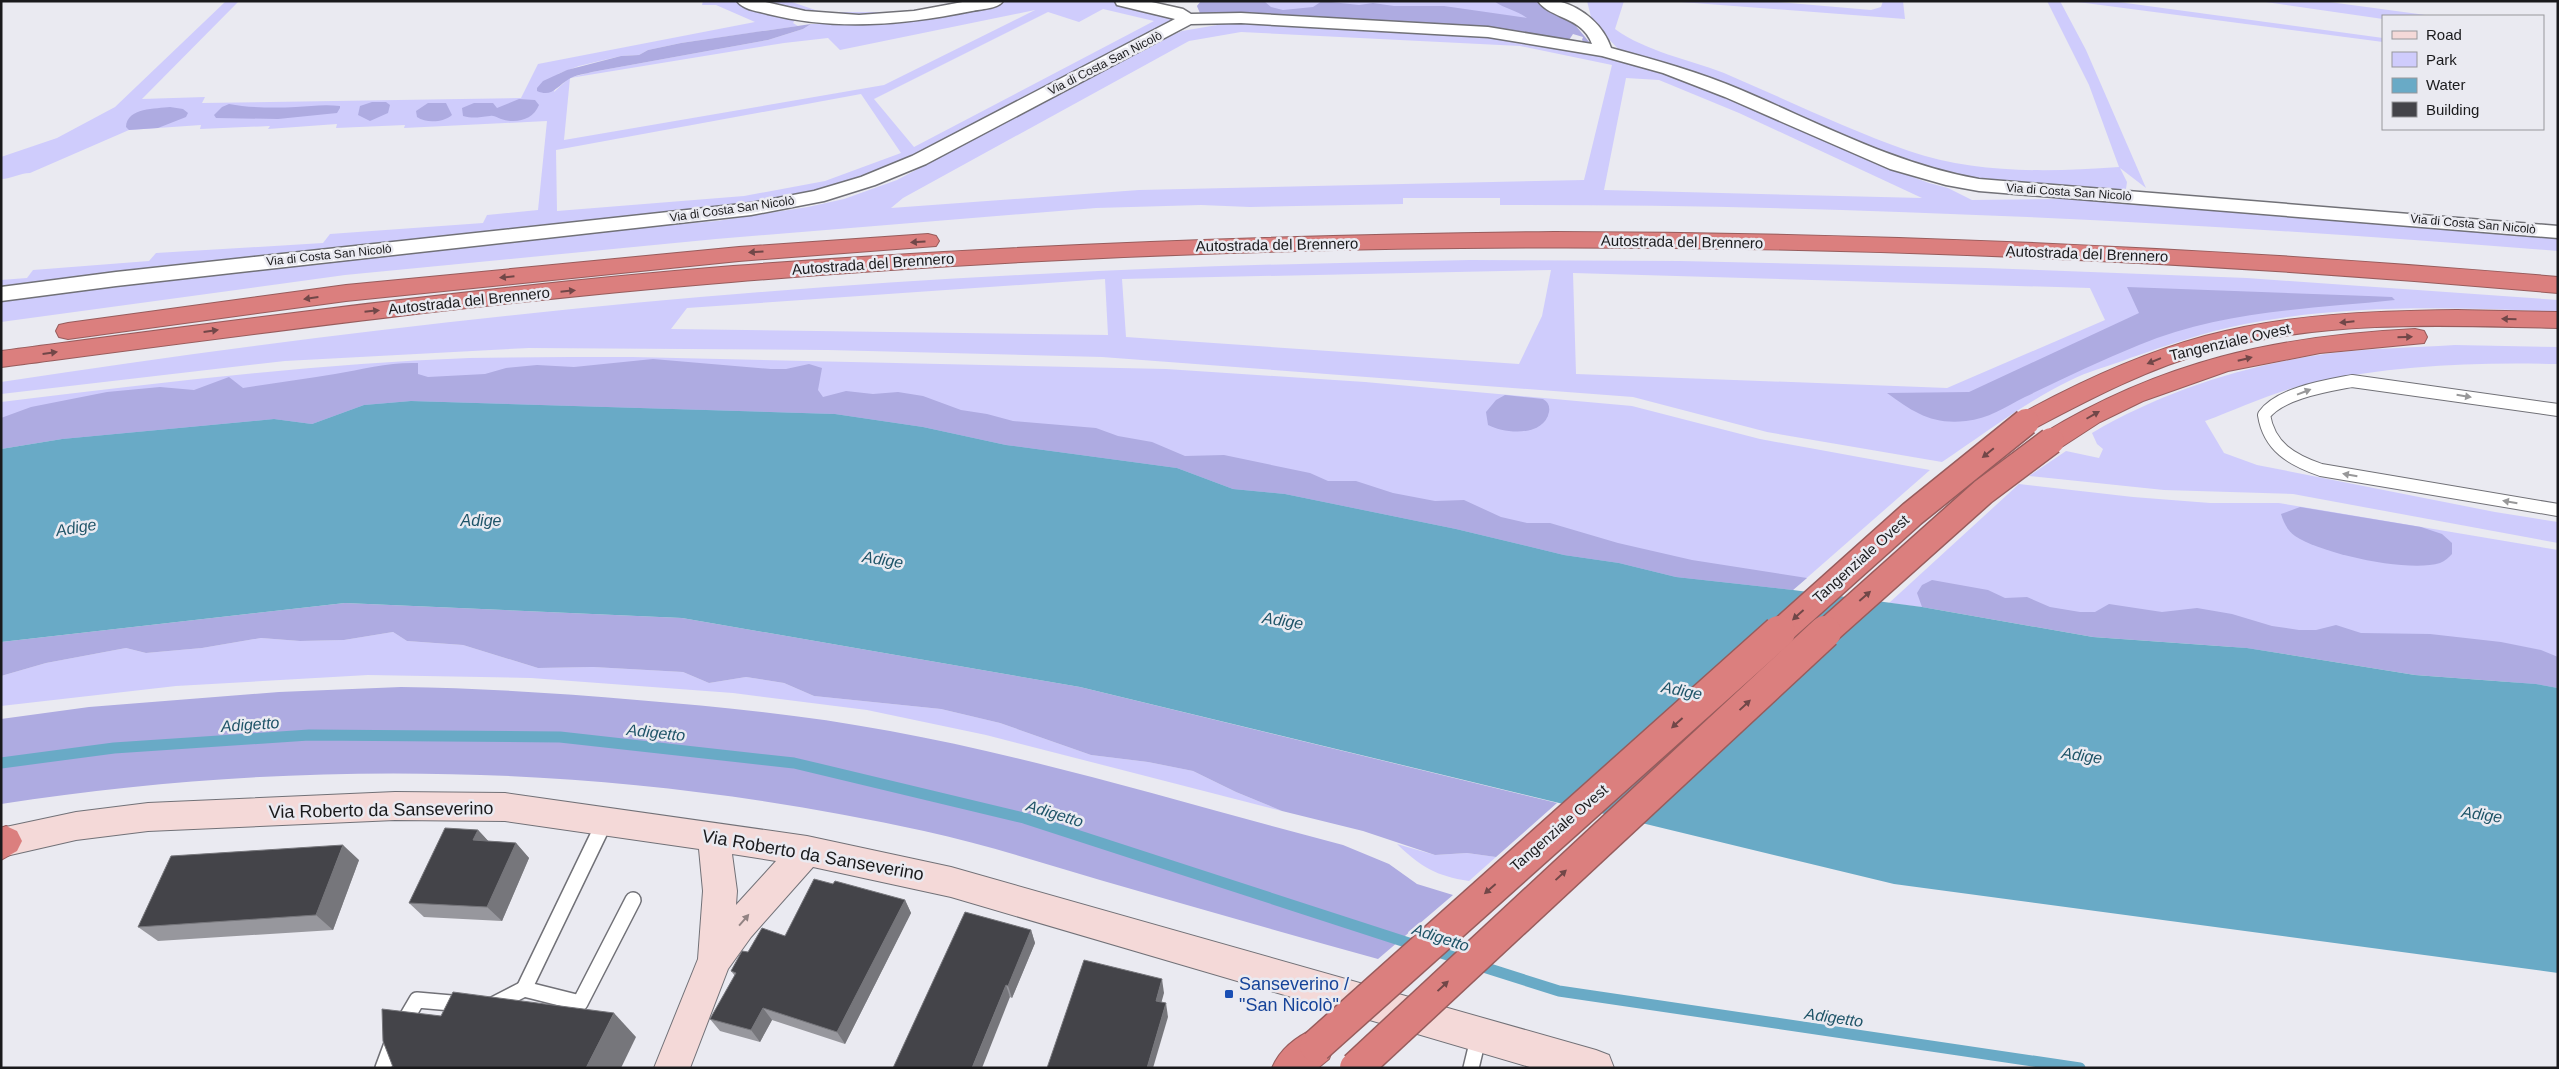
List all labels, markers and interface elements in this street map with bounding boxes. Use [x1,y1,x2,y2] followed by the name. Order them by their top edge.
[2382,15,2544,130] legend
[2426,26,2462,43] text: Road
[1046,28,1165,98] street label: Via di Costa San Nicolò
[2426,51,2457,68] text: Park
[2426,76,2465,93] text: Water
[2426,101,2479,118] text: Building
[2006,181,2133,203] street label: Via di Costa San Nicolò
[669,193,796,225] street label: Via di Costa San Nicolò
[2410,212,2537,236] street label: Via di Costa San Nicolò
[1601,232,1763,251] street label: Autostrada del Brennero
[1196,235,1358,254] street label: Autostrada del Brennero
[910,238,926,246] one-way arrow
[266,241,393,269] street label: Via di Costa San Nicolò
[2005,242,2169,265] street label: Autostrada del Brennero
[748,249,764,257] one-way arrow
[791,249,955,278] street label: Autostrada del Brennero
[499,273,515,281] one-way arrow
[387,284,551,317] street label: Autostrada del Brennero
[561,286,577,294] one-way arrow
[302,294,318,302] one-way arrow
[364,307,380,315] one-way arrow
[2501,315,2517,323] one-way arrow
[2338,318,2354,326] one-way arrow
[2168,319,2293,364] street label: Tangenziale Ovest
[203,327,219,335] one-way arrow
[2398,333,2414,341] one-way arrow
[42,348,58,356] one-way arrow
[2237,355,2252,363] one-way arrow
[2146,357,2161,365] one-way arrow
[2297,388,2312,396] one-way arrow
[2456,392,2472,400] one-way arrow
[2086,411,2100,420] one-way arrow
[1982,447,1995,458] one-way arrow
[2341,470,2357,478] one-way arrow
[2501,498,2517,506] one-way arrow
[1809,510,1913,606] street label: Tangenziale Ovest
[460,512,502,529] water label: Adige
[54,516,98,539] water label: Adige
[860,548,905,571] water label: Adige
[1859,590,1871,602] one-way arrow
[1260,609,1305,632] water label: Adige
[1793,609,1805,621] one-way arrow
[1659,678,1704,703] water label: Adige
[1738,699,1750,711] one-way arrow
[219,714,280,735] water label: Adigetto
[1671,718,1684,729] one-way arrow
[625,721,686,744] water label: Adigetto
[2059,744,2103,767] water label: Adige
[1507,780,1611,875] street label: Tangenziale Ovest
[1023,796,1086,830] water label: Adigetto
[268,798,494,822] street label: Via Roberto da Sanseverino
[2459,803,2503,826] water label: Adige
[701,826,925,884] street label: Via Roberto da Sanseverino
[1555,869,1567,881] one-way arrow
[1484,883,1496,894] one-way arrow
[738,915,750,927] one-way arrow
[1409,920,1471,955] water label: Adigetto
[1239,974,1349,1015] place label: Sanseverino / "San Nicolò"
[1436,980,1448,992] one-way arrow
[1223,988,1235,1000] marker: Sanseverino / "San Nicolò"
[1803,1005,1864,1030] water label: Adigetto

